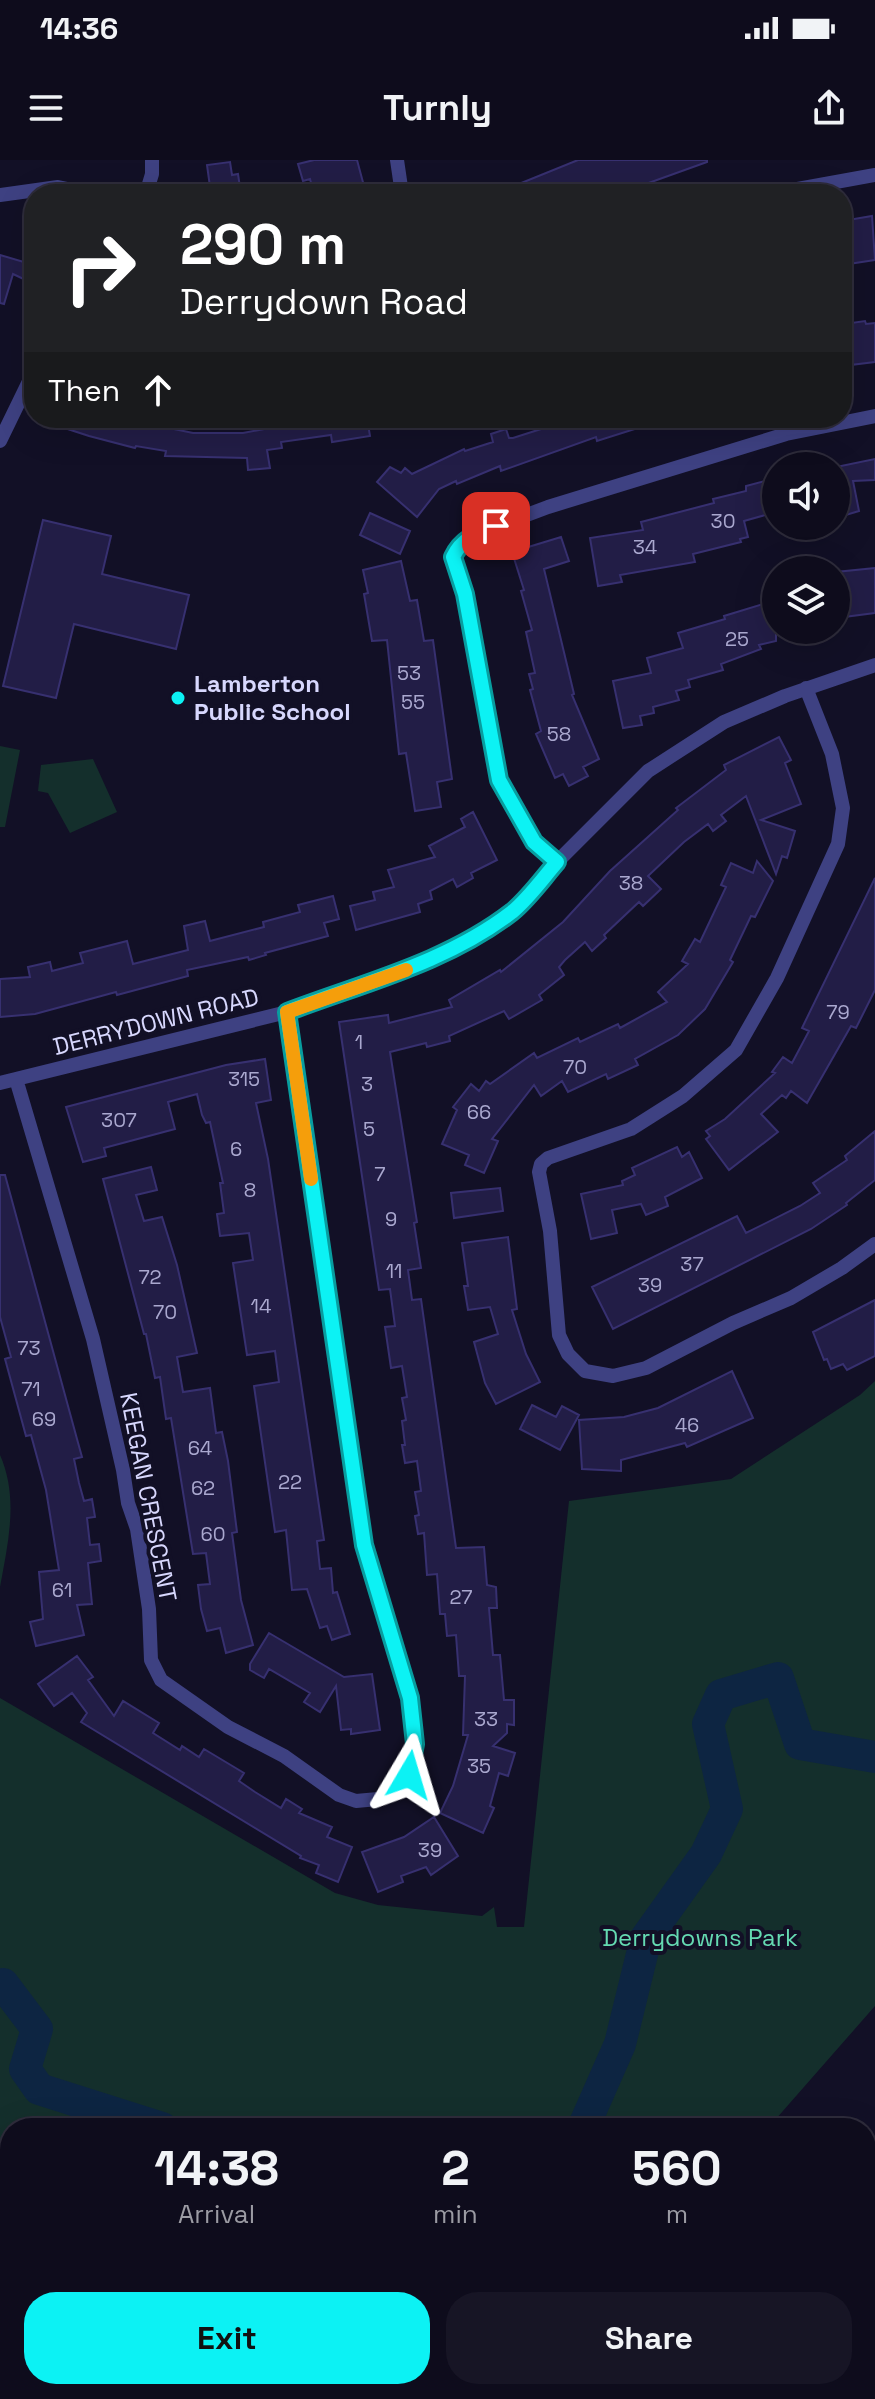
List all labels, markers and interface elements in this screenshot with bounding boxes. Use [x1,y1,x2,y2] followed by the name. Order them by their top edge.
[40,9,118,48] text: 14:36
[383,85,492,131] text: Turnly
[24,86,68,130] icon: menu
[807,86,851,130] icon: share
[180,209,346,280] text: 290 m
[48,216,152,320] icon: right
[180,279,468,325] text: Derrydown Road
[136,368,180,412] icon: ahead
[48,371,120,410] text: Then
[762,452,850,644] map controls
[762,452,850,540] button: sound
[462,492,530,560] pin
[474,504,518,548] icon: arrive
[711,508,735,534] house number: 30
[633,534,657,560] house number: 34
[762,556,850,644] button: layers
[725,626,749,652] house number: 25
[397,660,421,686] house number: 53
[194,668,351,727] place label: Lamberton Public School
[169,689,187,707] marker: Lamberton Public School
[401,689,425,715] house number: 55
[547,721,571,747] house number: 58
[619,870,643,896] house number: 38
[50,981,262,1062] street label: DERRYDOWN ROAD
[826,999,850,1025] house number: 79
[355,1029,363,1055] house number: 1
[563,1054,587,1080] house number: 70
[228,1066,260,1092] house number: 315
[361,1071,373,1097] house number: 3
[467,1099,491,1125] house number: 66
[101,1107,137,1133] house number: 307
[363,1116,375,1142] house number: 5
[230,1136,242,1162] house number: 6
[374,1161,386,1187] house number: 7
[244,1177,256,1203] house number: 8
[385,1206,397,1232] house number: 9
[680,1251,704,1277] house number: 37
[386,1258,402,1284] house number: 11
[138,1264,162,1290] house number: 72
[638,1272,662,1298] house number: 39
[251,1293,271,1319] house number: 14
[153,1299,177,1325] house number: 70
[17,1335,41,1361] house number: 73
[21,1376,41,1402] house number: 71
[113,1390,184,1604] street label: KEEGAN CRESCENT
[32,1406,56,1432] house number: 69
[675,1412,699,1438] house number: 46
[188,1435,212,1461] house number: 64
[278,1469,302,1495] house number: 22
[191,1475,215,1501] house number: 62
[200,1521,226,1547] house number: 60
[52,1577,72,1603] house number: 61
[449,1584,473,1610] house number: 27
[474,1706,498,1732] house number: 33
[367,1733,451,1817] position arrow
[467,1753,491,1779] house number: 35
[418,1837,442,1863] house number: 39
[602,1922,798,1953] park label: Derrydowns Park
[154,2138,279,2199] text: 14:38
[441,2138,470,2199] text: 2
[632,2138,722,2199] text: 560
[178,2197,255,2231] text: Arrival
[433,2197,478,2231] text: min
[666,2197,688,2231] text: m
[24,2292,430,2384] button: Exit
[446,2292,852,2384] button: Share

